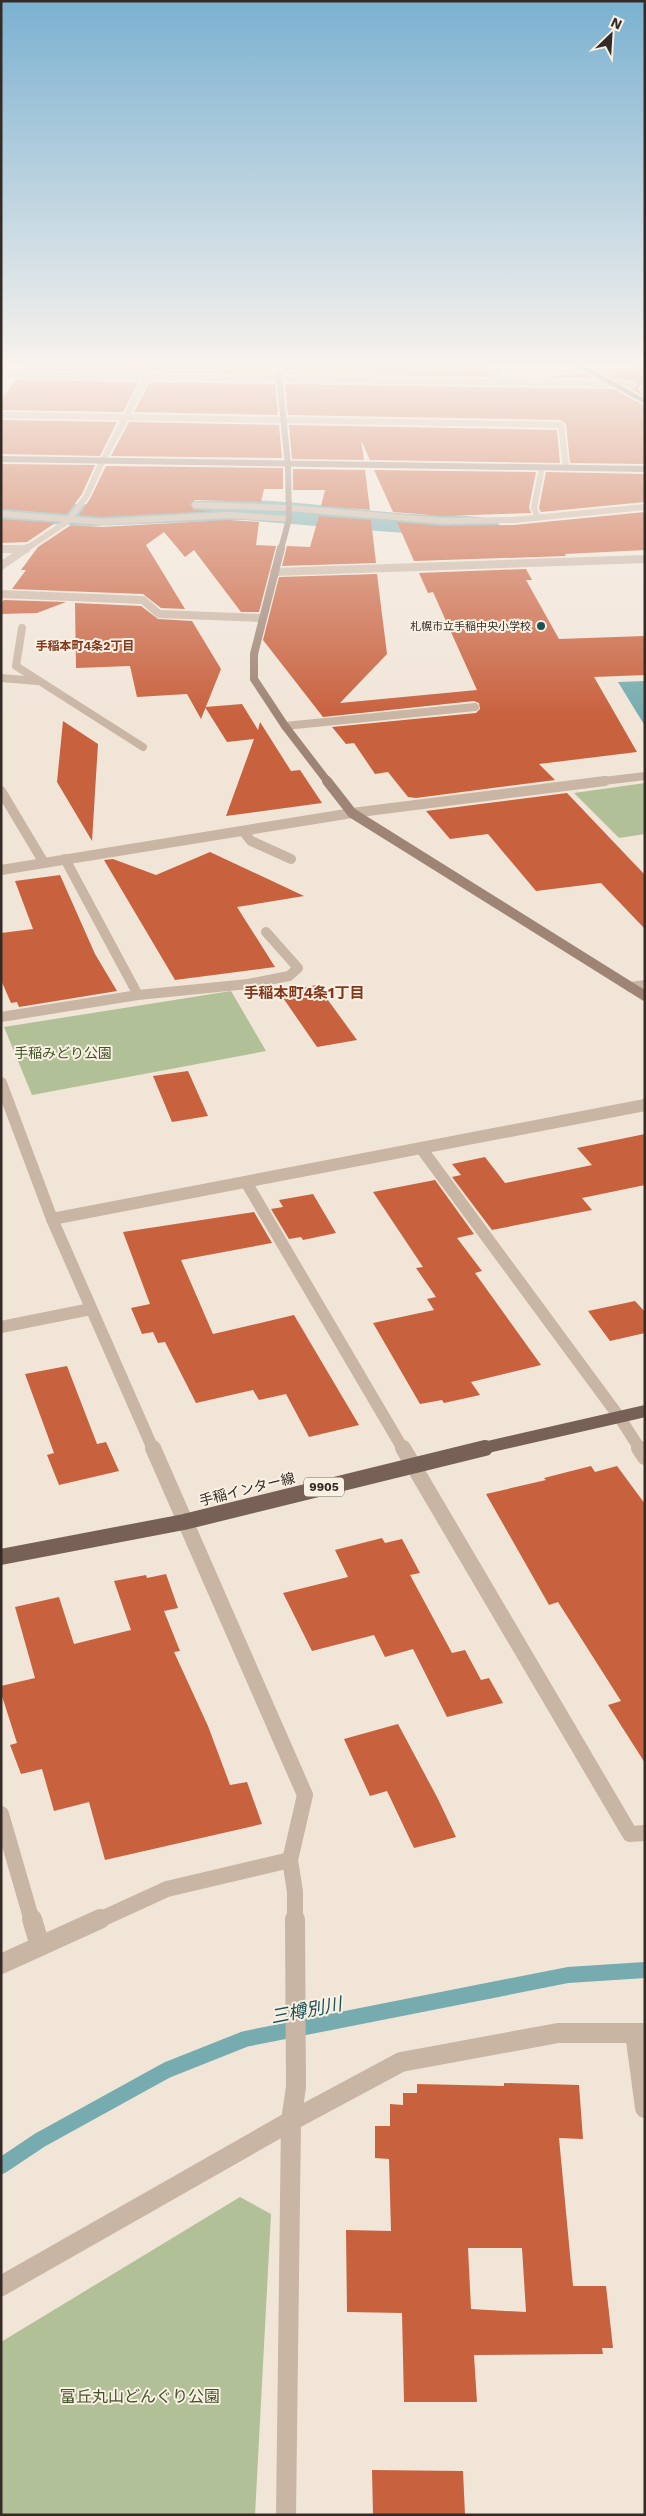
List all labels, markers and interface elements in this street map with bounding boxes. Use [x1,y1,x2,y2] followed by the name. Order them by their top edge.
[586,10,636,60] north arrow
[608,14,625,33] text: N
[410,620,531,633] place label: 札幌市立手稲中央小学校
[535,620,547,632] marker: 札幌市立手稲中央小学校
[36,639,134,653] district label: 手稲本町4条2丁目
[243,984,365,1002] district label: 手稲本町4条1丁目
[14,1045,112,1061] park label: 手稲みどり公園
[198,1469,296,1509] street label: 手稲インター線
[304,1478,344,1496] road number: 9905
[269,1992,345,2027] water label: 三樽別川
[60,2387,220,2406] park label: 富丘丸山どんぐり公園

